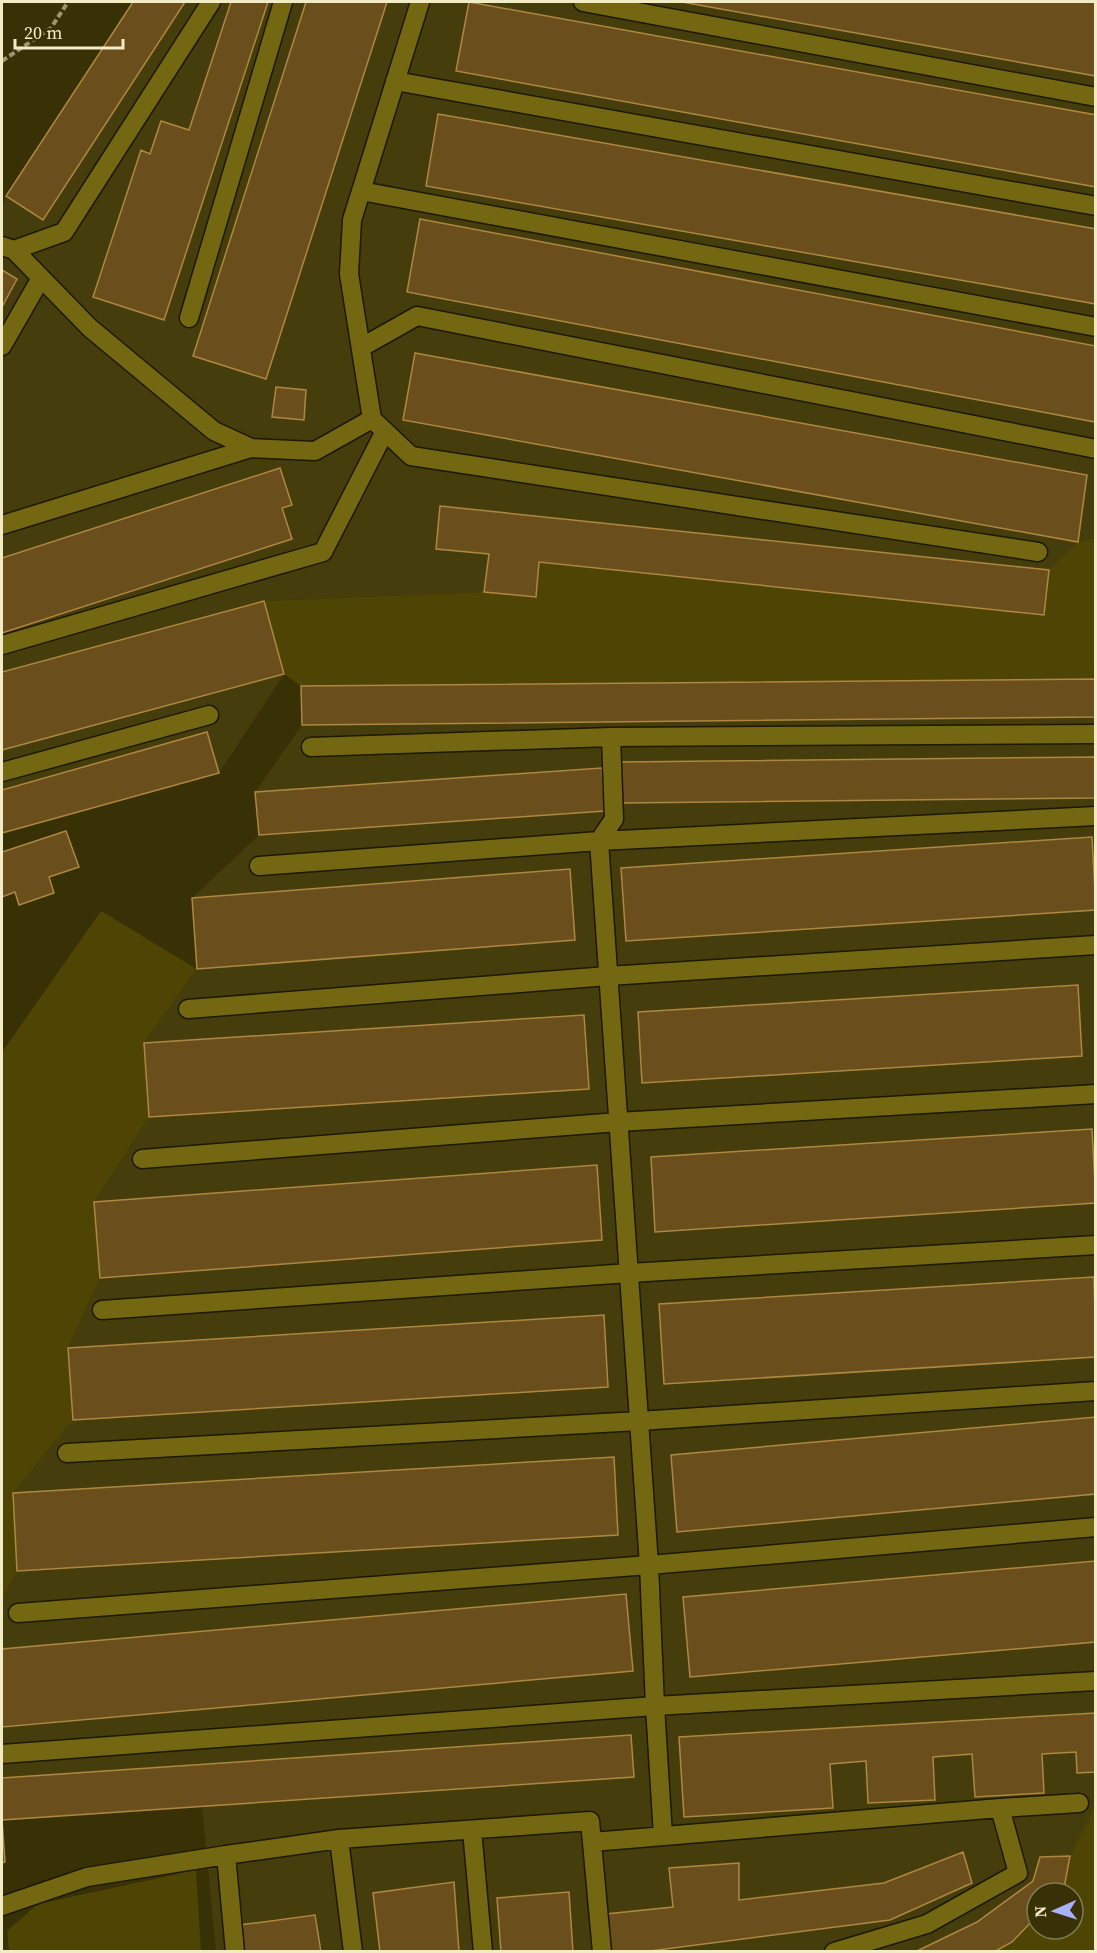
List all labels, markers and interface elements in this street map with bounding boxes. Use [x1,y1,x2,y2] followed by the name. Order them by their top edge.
[15,12,123,50] scale bar
[24,20,62,45] text: 20 m
[1025,1881,1085,1941] north arrow
[1029,1905,1051,1918] text: N

